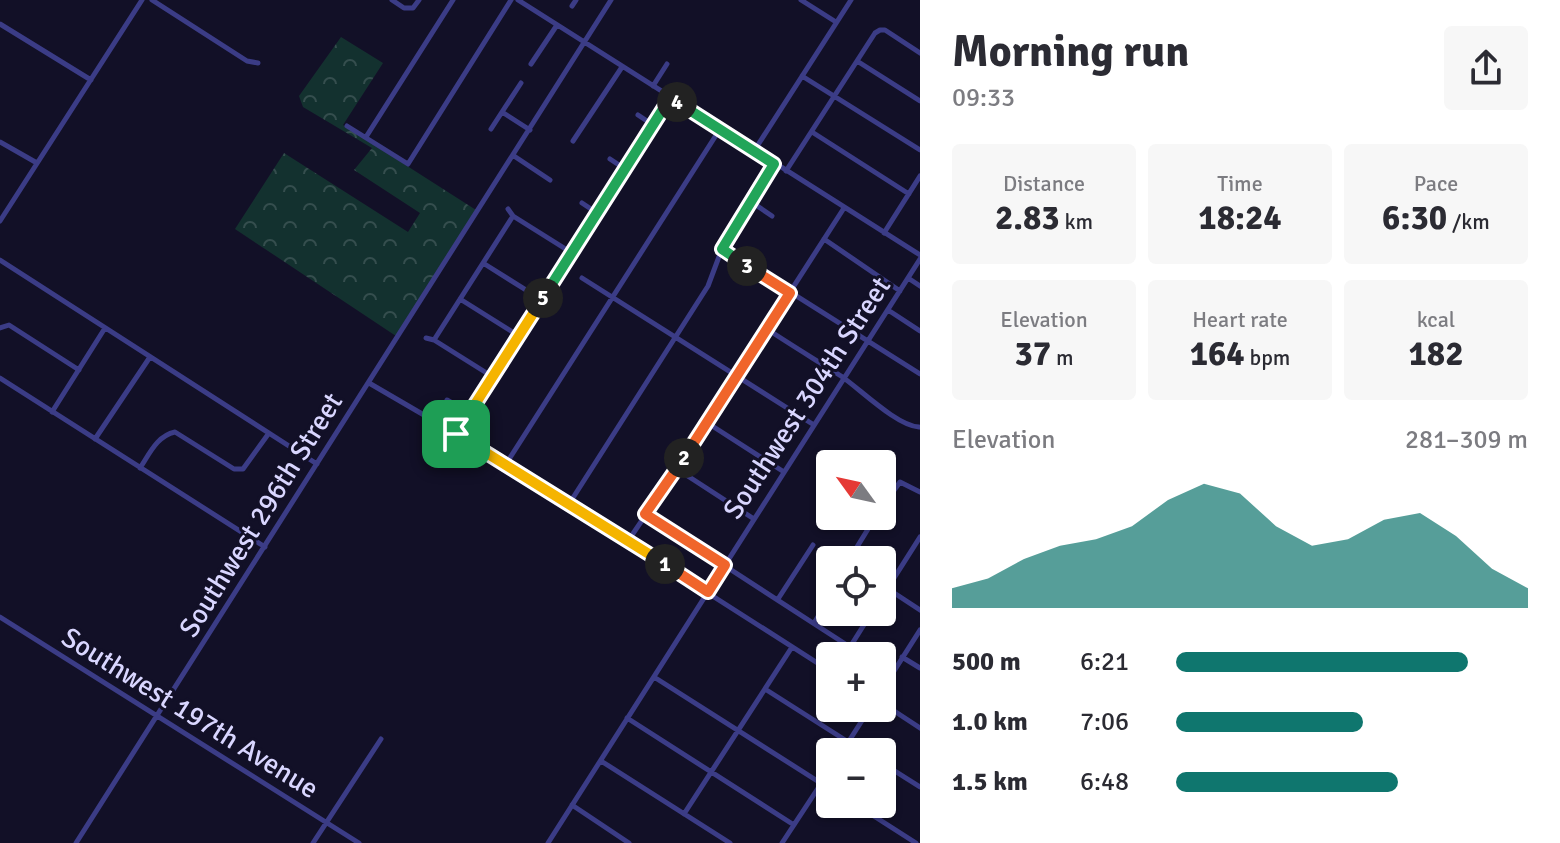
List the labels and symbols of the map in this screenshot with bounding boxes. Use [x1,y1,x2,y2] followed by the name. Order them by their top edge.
[657,82,697,122] pin: 4
[727,246,767,286] pin: 3
[716,270,898,525] street label: Southwest 304th Street
[523,278,563,318] pin: 5
[172,386,350,643] street label: Southwest 296th Street
[422,400,490,468] pin
[664,438,704,478] pin: 2
[816,450,896,530] north arrow
[645,544,685,584] pin: 1
[55,620,325,806] street label: Southwest 197th Avenue

